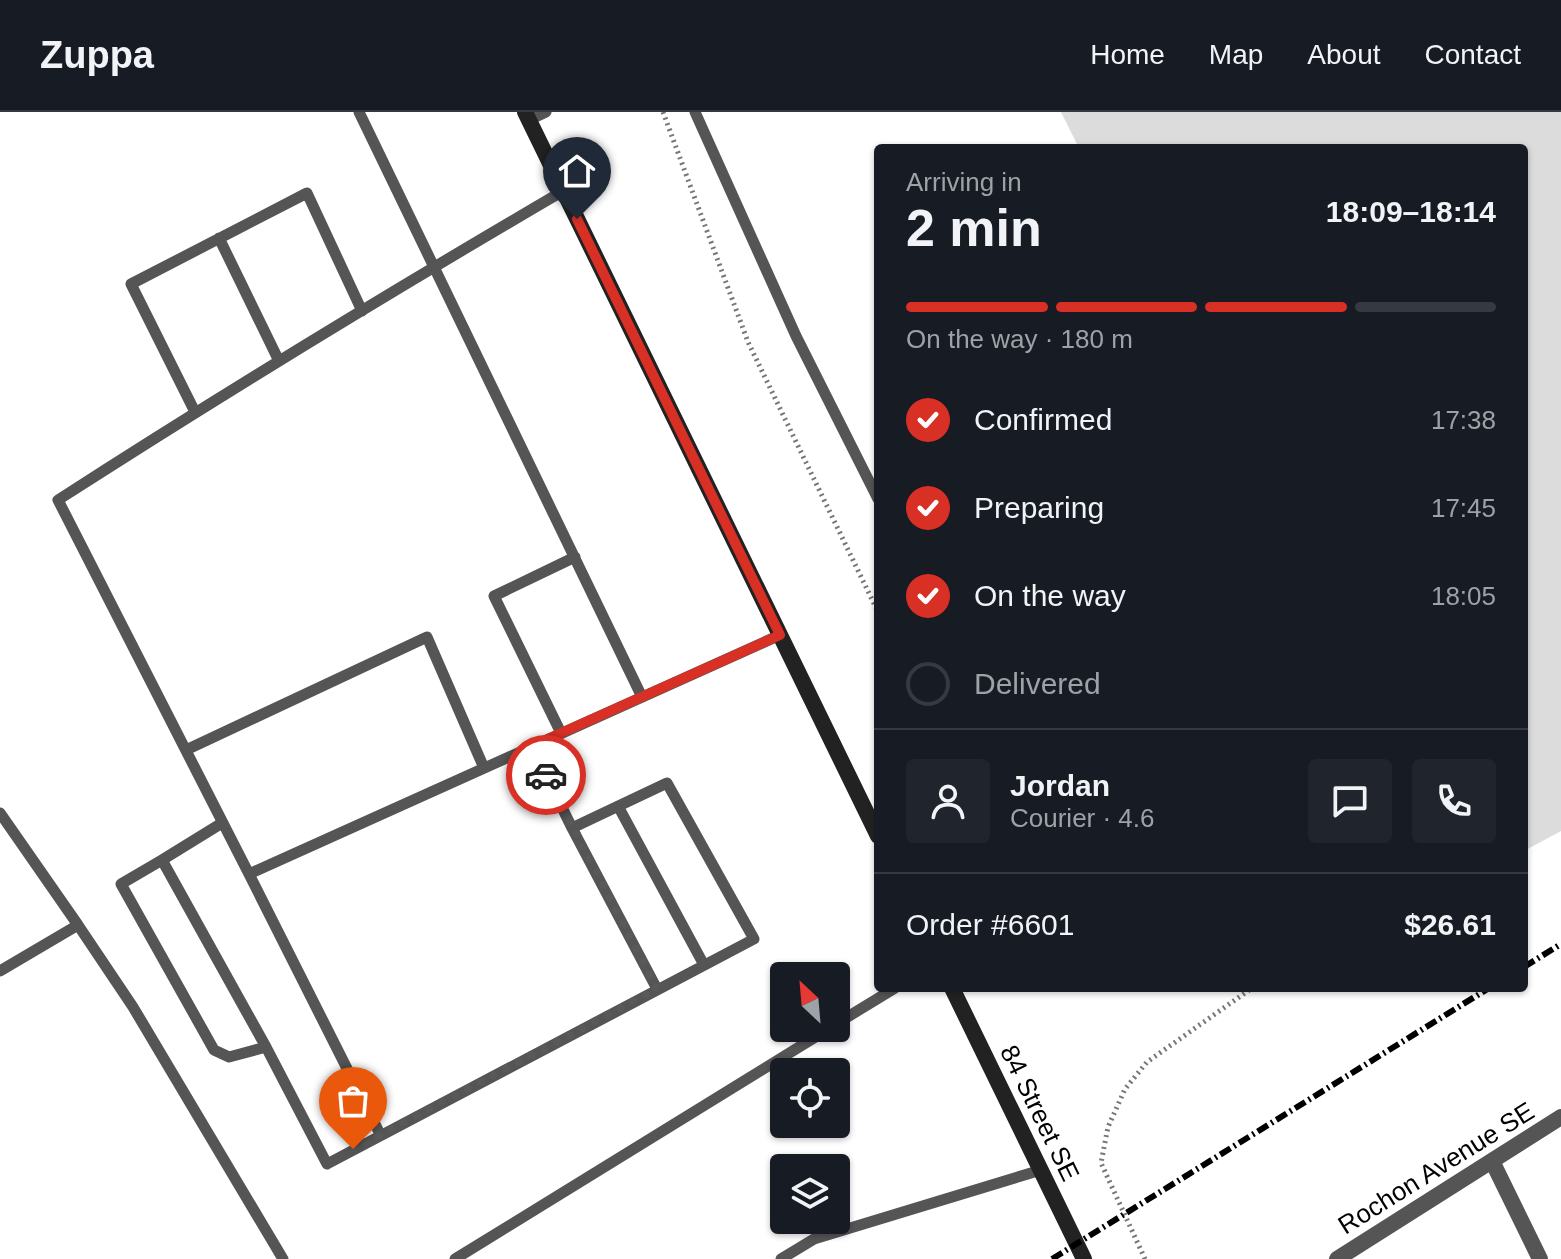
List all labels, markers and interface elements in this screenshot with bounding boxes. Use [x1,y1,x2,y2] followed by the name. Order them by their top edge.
[40,34,154,76] text: Zuppa
[1090,39,1165,70] text: Home
[1209,39,1263,70] text: Map
[1307,39,1381,70] text: About
[1425,39,1521,70] text: Contact
[543,137,611,219] pin
[555,149,599,193] icon: home
[906,167,1022,197] text: Arriving in
[1326,195,1496,228] text: 18:09–18:14
[906,199,1042,257] text: 2 min
[906,324,1133,354] text: On the way · 180 m
[906,398,950,442] icon: check
[974,403,1112,436] text: Confirmed
[1431,405,1496,435] text: 17:38
[906,486,950,530] icon: check
[974,491,1104,524] text: Preparing
[1431,493,1496,523] text: 17:45
[906,574,950,618] icon: check
[974,579,1126,612] text: On the way
[1431,581,1496,611] text: 18:05
[974,667,1101,700] text: Delivered
[506,735,586,815] courier
[524,753,568,797] icon: car
[906,759,990,843] button: person
[1308,759,1392,843] button: chat
[1412,759,1496,843] button: phone
[1010,769,1110,802] text: Jordan
[1010,803,1155,833] text: Courier · 4.6
[906,908,1074,941] text: Order #6601
[1404,908,1496,941] text: $26.61
[770,962,850,1042] north arrow
[770,962,850,1234] map controls
[994,1040,1086,1186] street label: 84 Street SE
[770,1058,850,1138] button: locate
[319,1067,387,1149] pin
[331,1079,375,1123] icon: bag
[1333,1096,1539,1240] street label: Rochon Avenue SE
[770,1154,850,1234] button: layers

